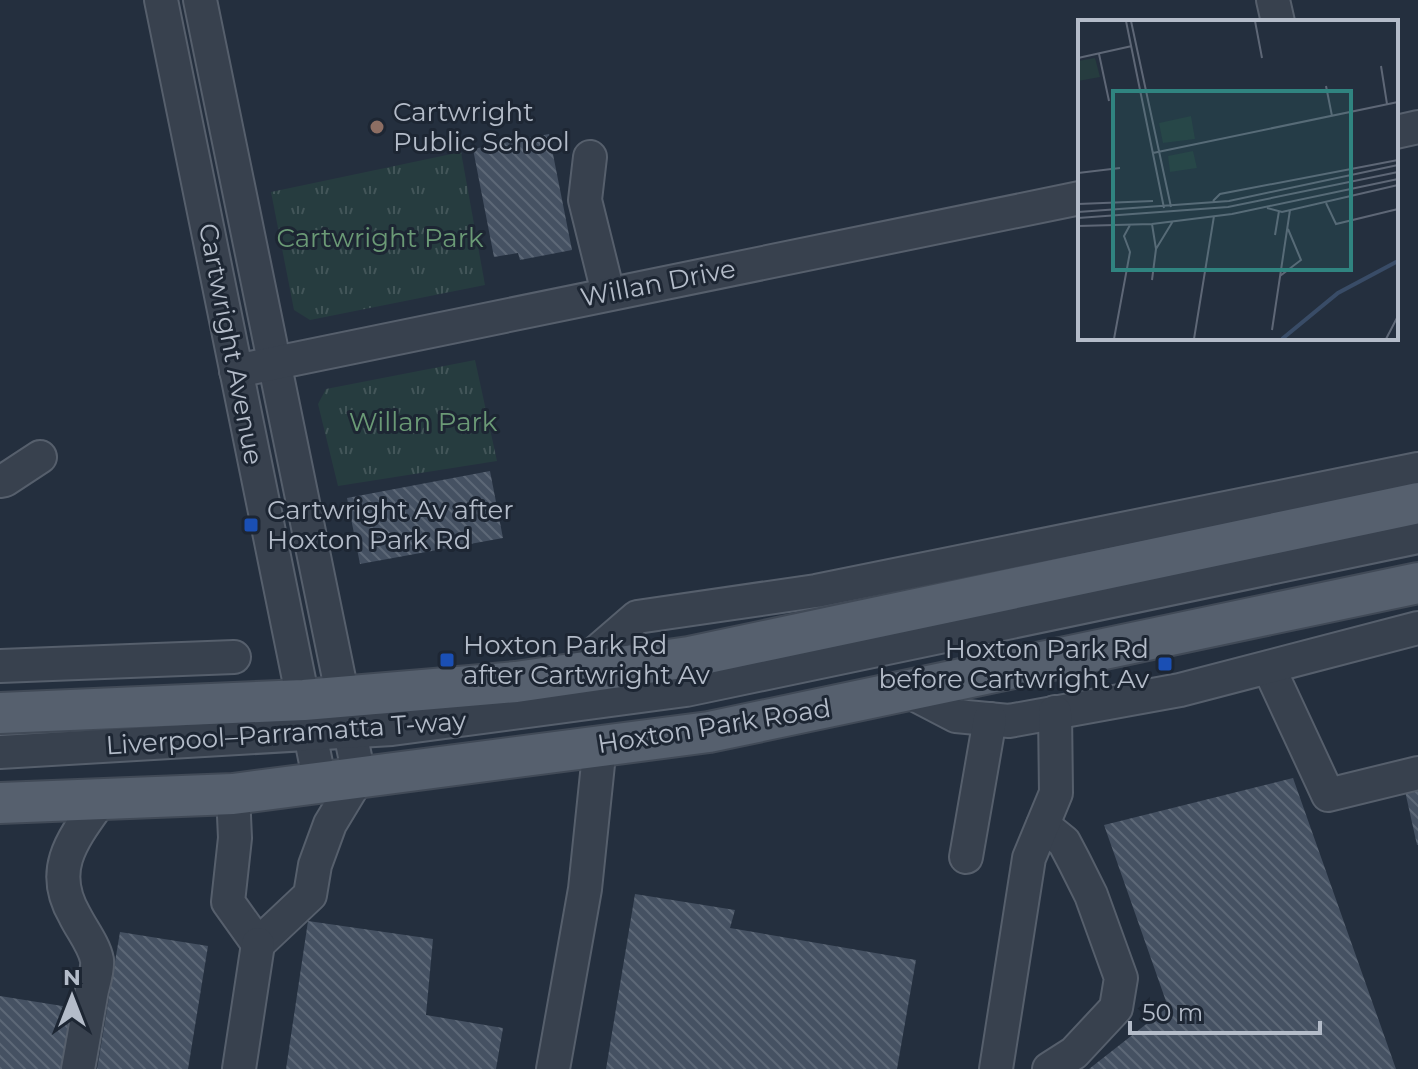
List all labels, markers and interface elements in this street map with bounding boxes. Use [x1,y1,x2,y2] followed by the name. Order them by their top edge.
[1078,20,1398,340] inset map
[393,96,570,158] place label: Cartwright Public School
[368,118,386,136] marker: Cartwright Public School
[192,220,270,468] street label: Cartwright Avenue
[277,222,484,254] park label: Cartwright Park
[578,252,738,314] street label: Willan Drive
[349,406,498,438] park label: Willan Park
[267,494,514,556] place label: Cartwright Av after Hoxton Park Rd
[242,516,260,534] marker: Cartwright Av after Hoxton Park Rd
[463,629,711,691] place label: Hoxton Park Rd after Cartwright Av
[879,633,1150,695] place label: Hoxton Park Rd before Cartwright Av
[438,651,456,669] marker: Hoxton Park Rd after Cartwright Av
[1156,655,1174,673] marker: Hoxton Park Rd before Cartwright Av
[595,692,833,760] street label: Hoxton Park Road
[105,704,468,762] street label: Liverpool–Parramatta T-way
[32,957,112,1037] north arrow
[63,964,81,991] text: N
[1130,985,1320,1035] scale bar
[1142,998,1203,1027] text: 50 m

